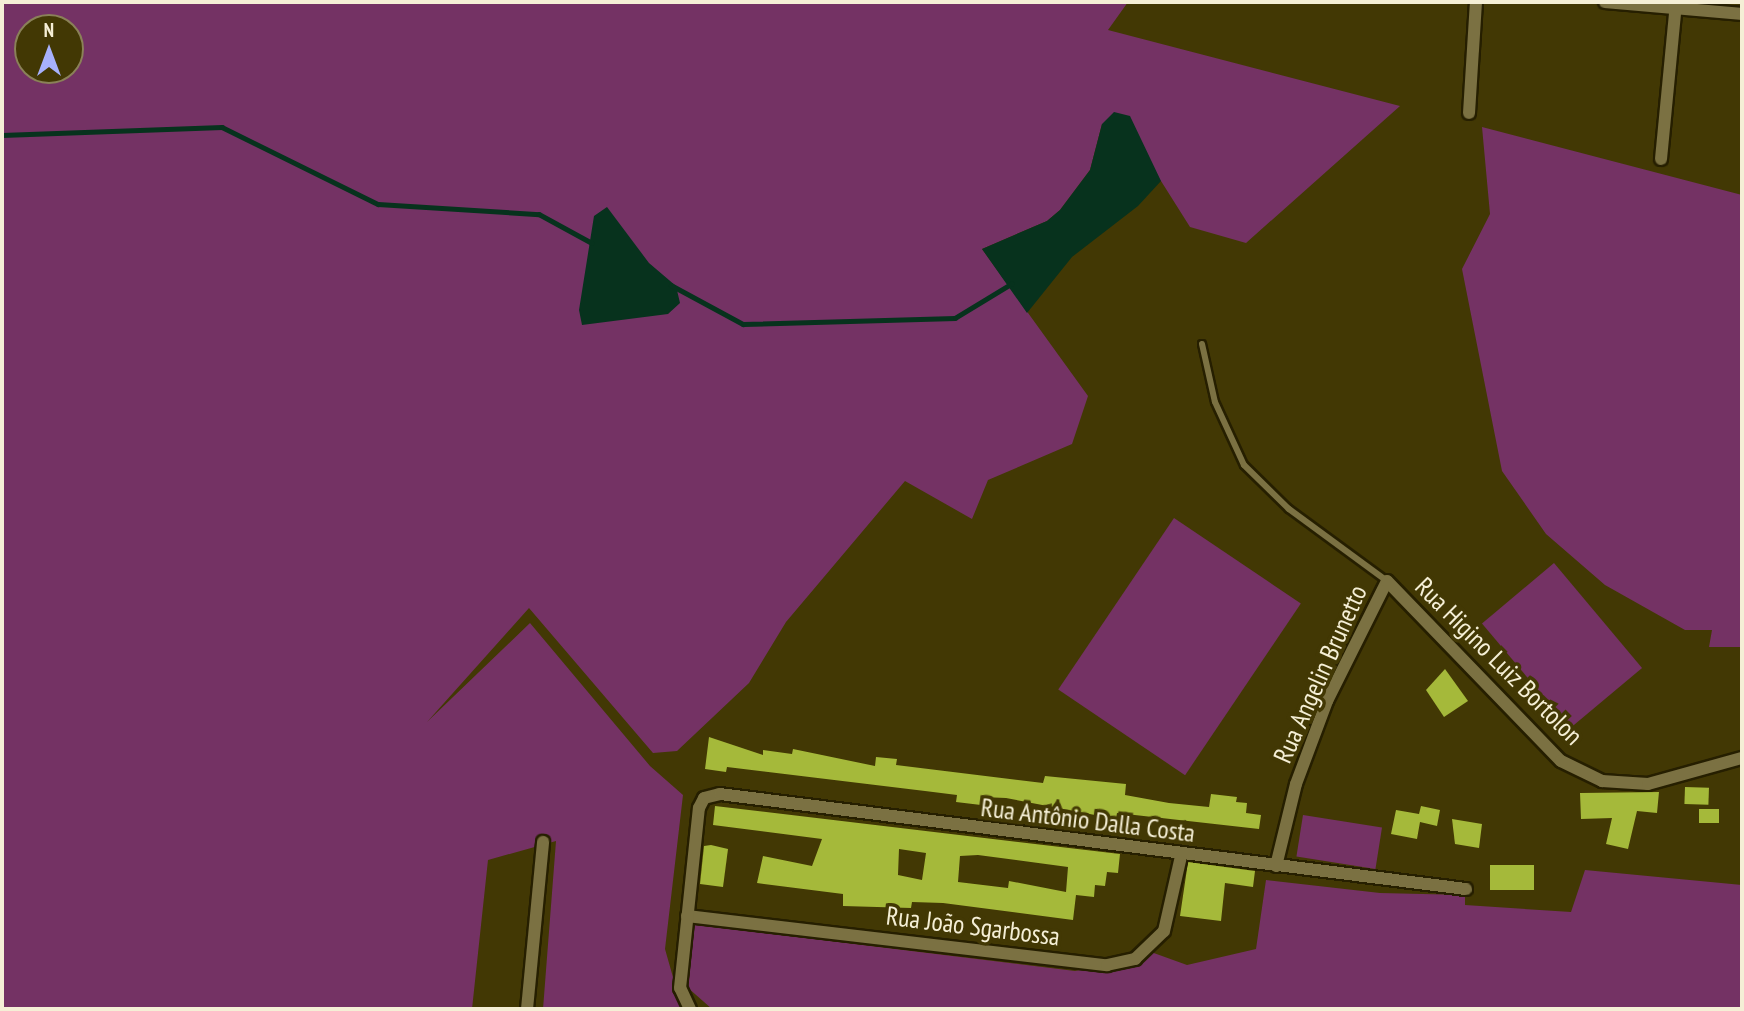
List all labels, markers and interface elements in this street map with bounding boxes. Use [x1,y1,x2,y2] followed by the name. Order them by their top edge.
[14,14,84,84] north arrow
[44,18,54,42] text: N
[1409,571,1589,751] street label: Rua Higino Luiz Bortolon
[1267,580,1373,768] street label: Rua Angelin Brunetto
[979,791,1197,849] street label: Rua Antônio Dalla Costa
[884,900,1062,952] street label: Rua João Sgarbossa

